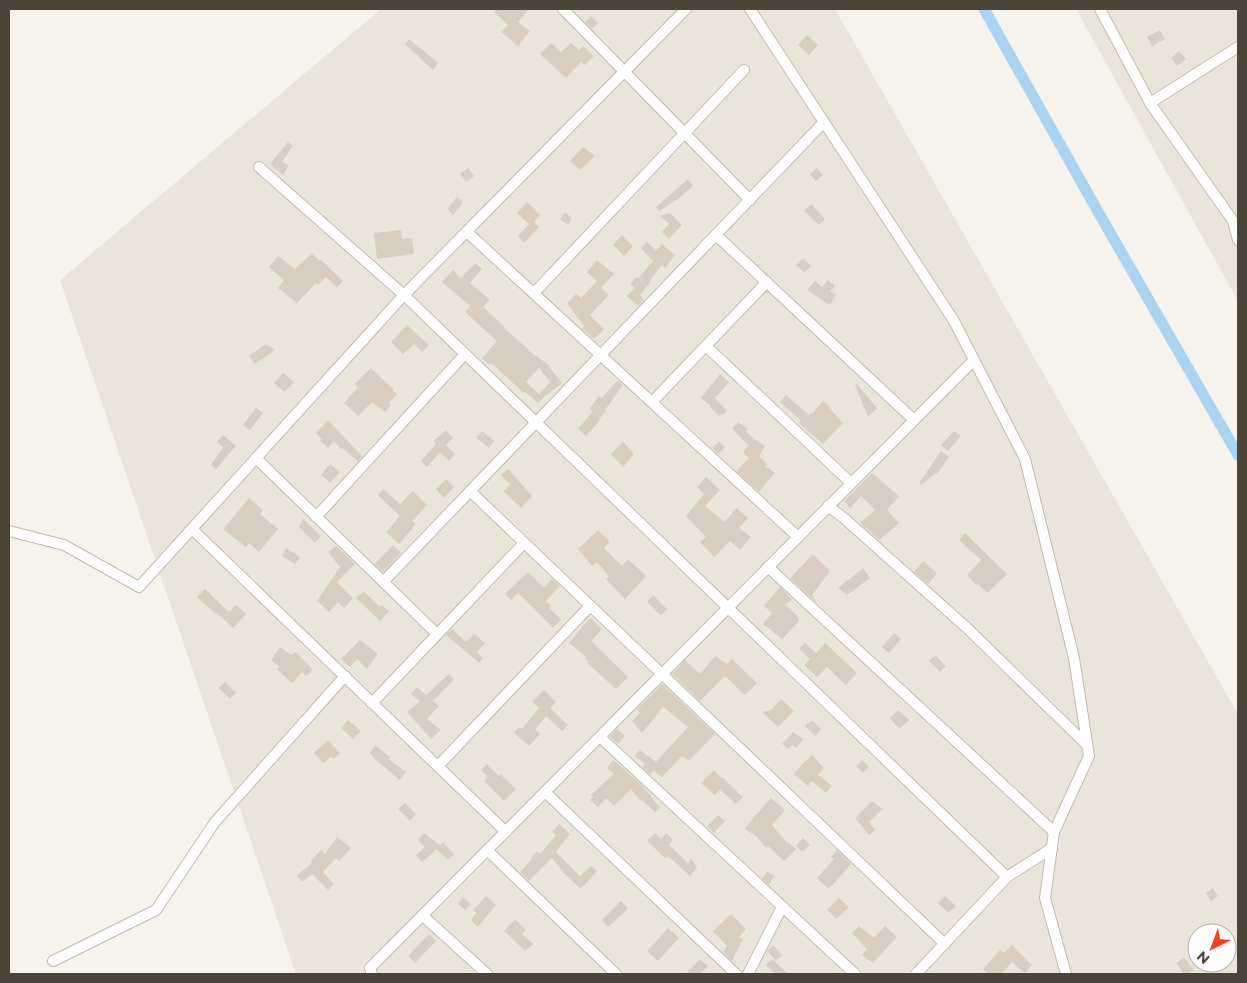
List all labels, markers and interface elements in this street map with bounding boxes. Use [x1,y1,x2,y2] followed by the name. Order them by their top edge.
[1187,923,1237,973] north arrow
[1193,947,1214,968] text: N

